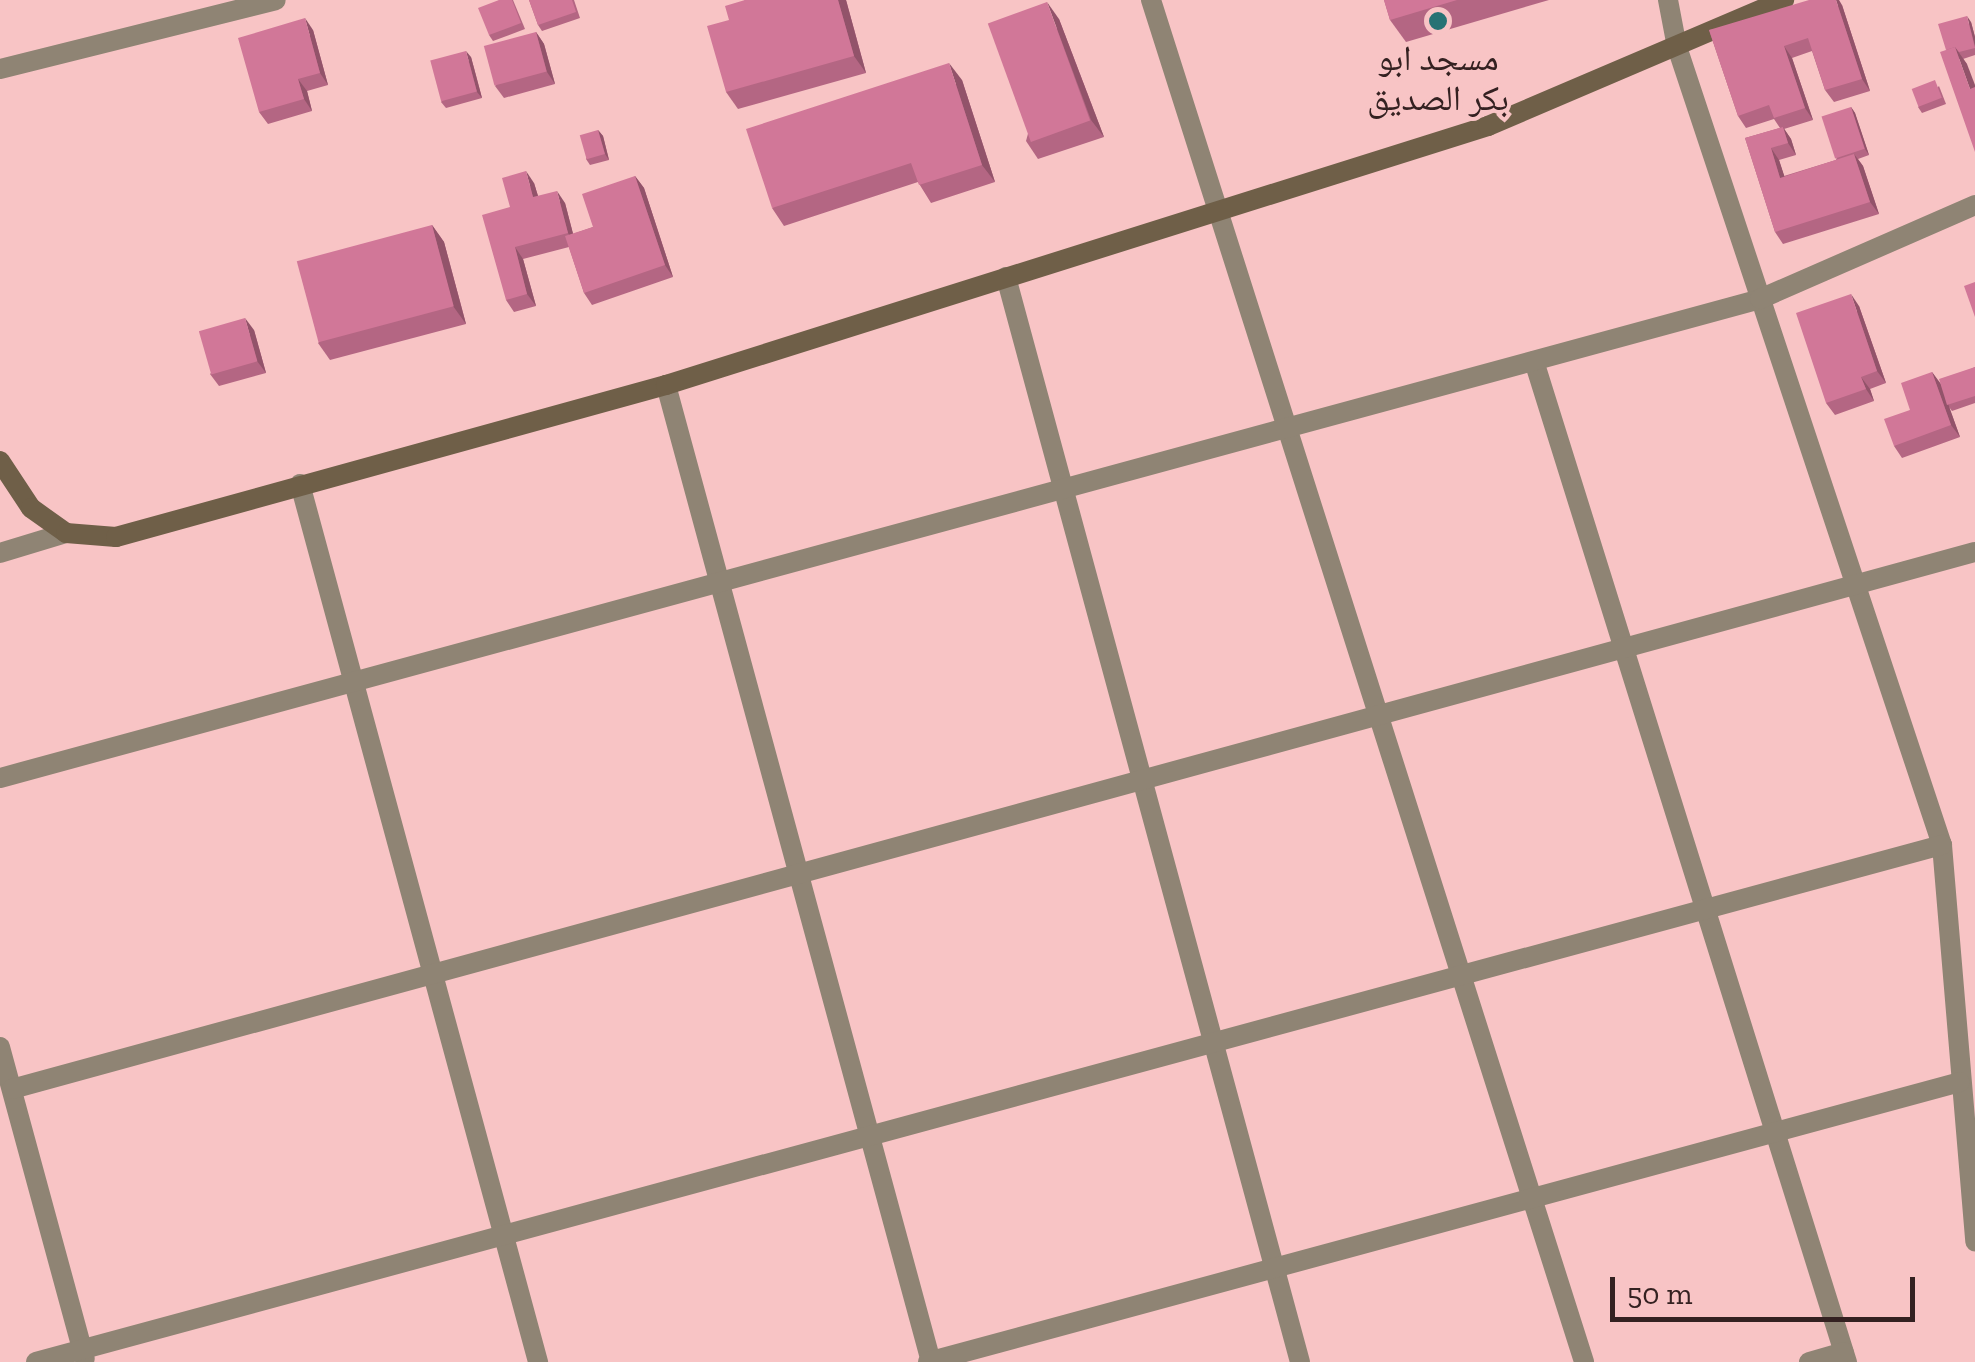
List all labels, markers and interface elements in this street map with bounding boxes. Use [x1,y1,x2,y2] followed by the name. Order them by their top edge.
[1427,10,1449,32] marker: مسجد ابو بكر الصديق
[1367,37,1509,119] place label: مسجد ابو بكر الصديق
[1615,1257,1920,1319] scale bar
[1627,1276,1692,1312] text: 50 m

